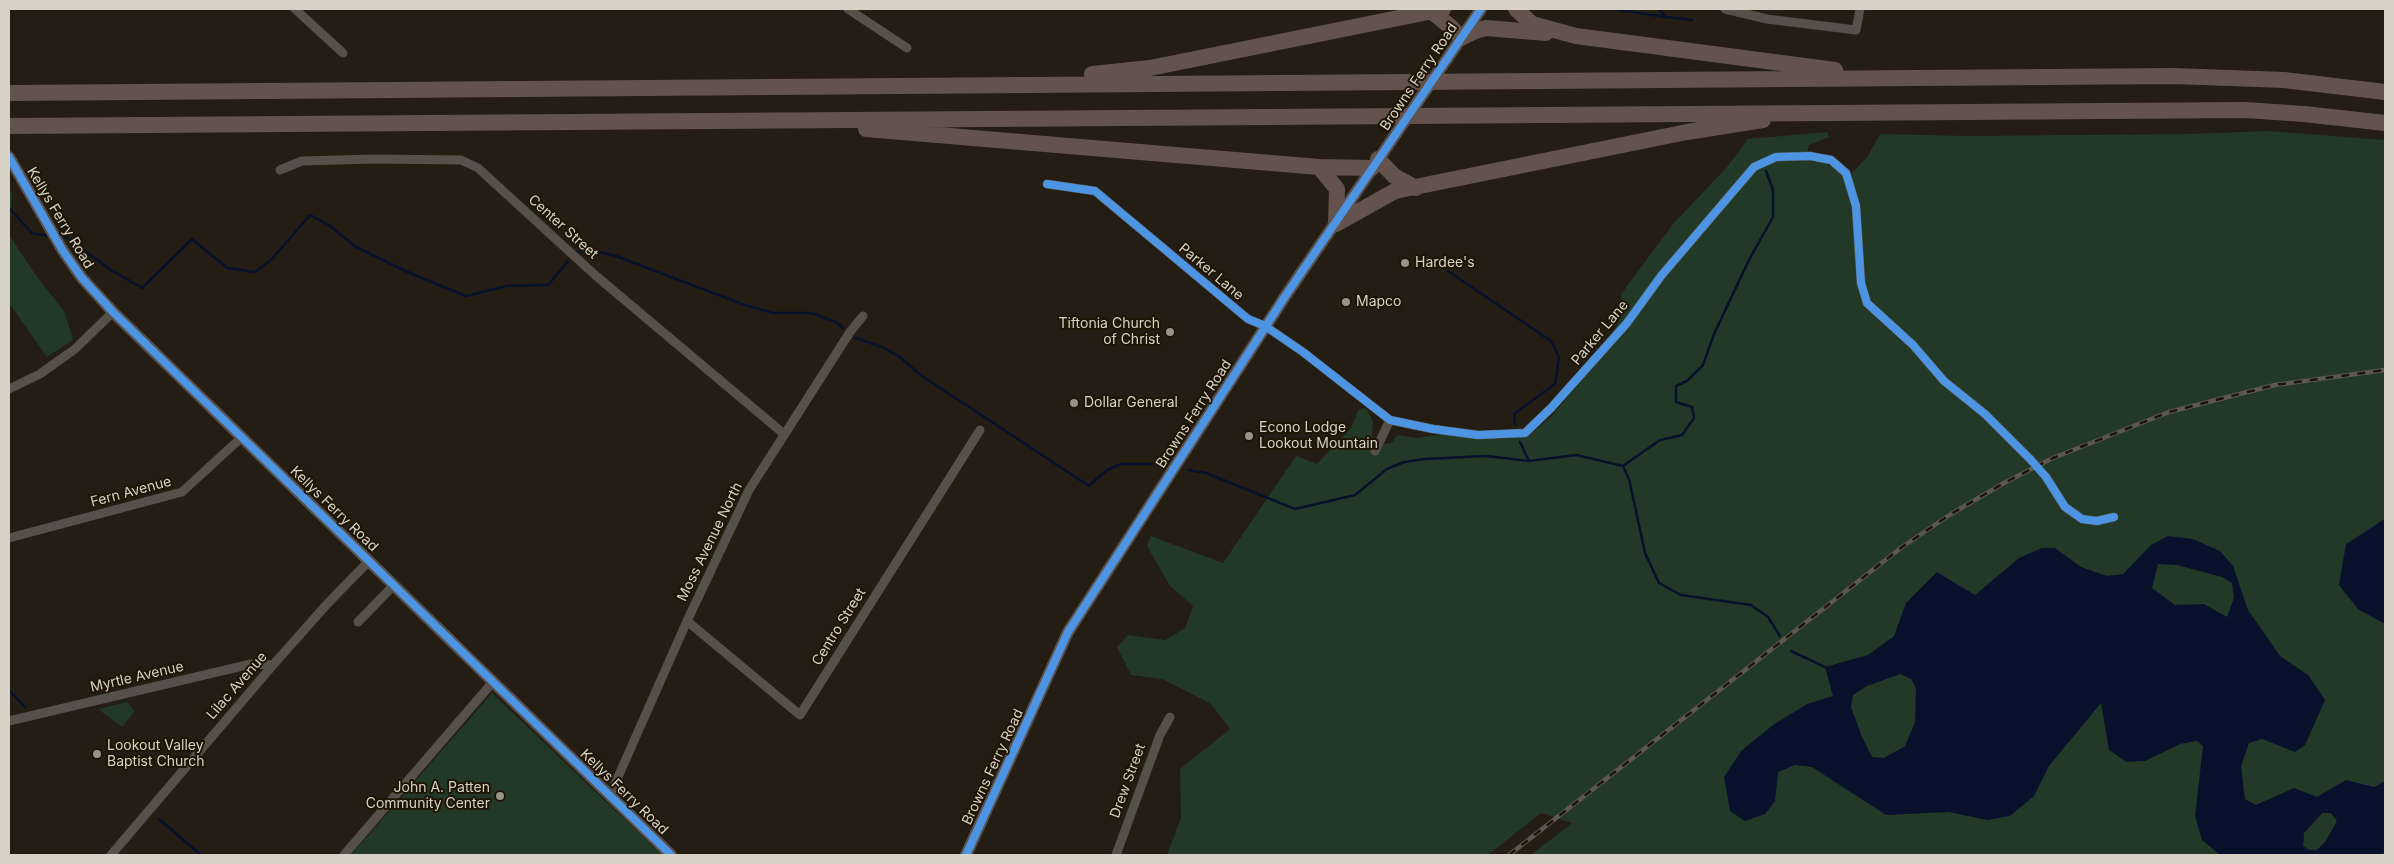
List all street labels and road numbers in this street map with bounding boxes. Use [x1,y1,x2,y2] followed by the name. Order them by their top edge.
[1377,20,1461,134] street label: Browns Ferry Road
[23,164,97,272] street label: Kellys Ferry Road
[525,191,601,263] street label: Center Street
[1175,240,1247,304] street label: Parker Lane
[1568,297,1632,369] street label: Parker Lane
[1153,357,1235,471] street label: Browns Ferry Road
[287,463,381,555] street label: Kellys Ferry Road
[89,473,173,511] street label: Fern Avenue
[674,480,746,604] street label: Moss Avenue North
[809,585,869,669] street label: Centro Street
[203,649,271,723] street label: Lilac Avenue
[89,658,185,696] street label: Myrtle Avenue
[959,706,1027,828] street label: Browns Ferry Road
[1107,742,1149,820] street label: Drew Street
[577,746,671,838] street label: Kellys Ferry Road

